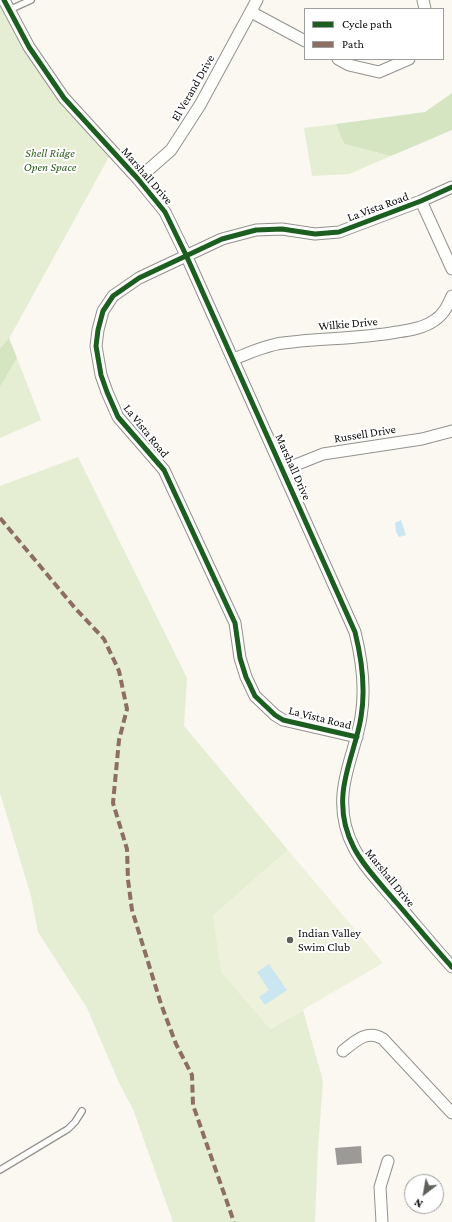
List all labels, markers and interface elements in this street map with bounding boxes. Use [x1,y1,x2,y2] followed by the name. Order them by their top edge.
[304,8,444,60] legend
[342,17,392,31] text: Cycle path
[342,37,364,51] text: Path
[168,52,218,124] street label: El Verand Drive
[118,144,176,208] street label: Marshall Drive
[24,146,76,174] park label: Shell Ridge Open Space
[345,189,411,225] street label: La Vista Road
[318,314,378,334] street label: Wilkie Drive
[120,401,172,461] street label: La Vista Road
[333,422,397,446] street label: Russell Drive
[272,432,314,502] street label: Marshall Drive
[287,703,353,733] street label: La Vista Road
[362,846,418,910] street label: Marshall Drive
[298,926,361,954] place label: Indian Valley Swim Club
[285,935,295,945] marker: Indian Valley Swim Club
[404,1174,444,1214] north arrow
[412,1196,425,1211] text: N

